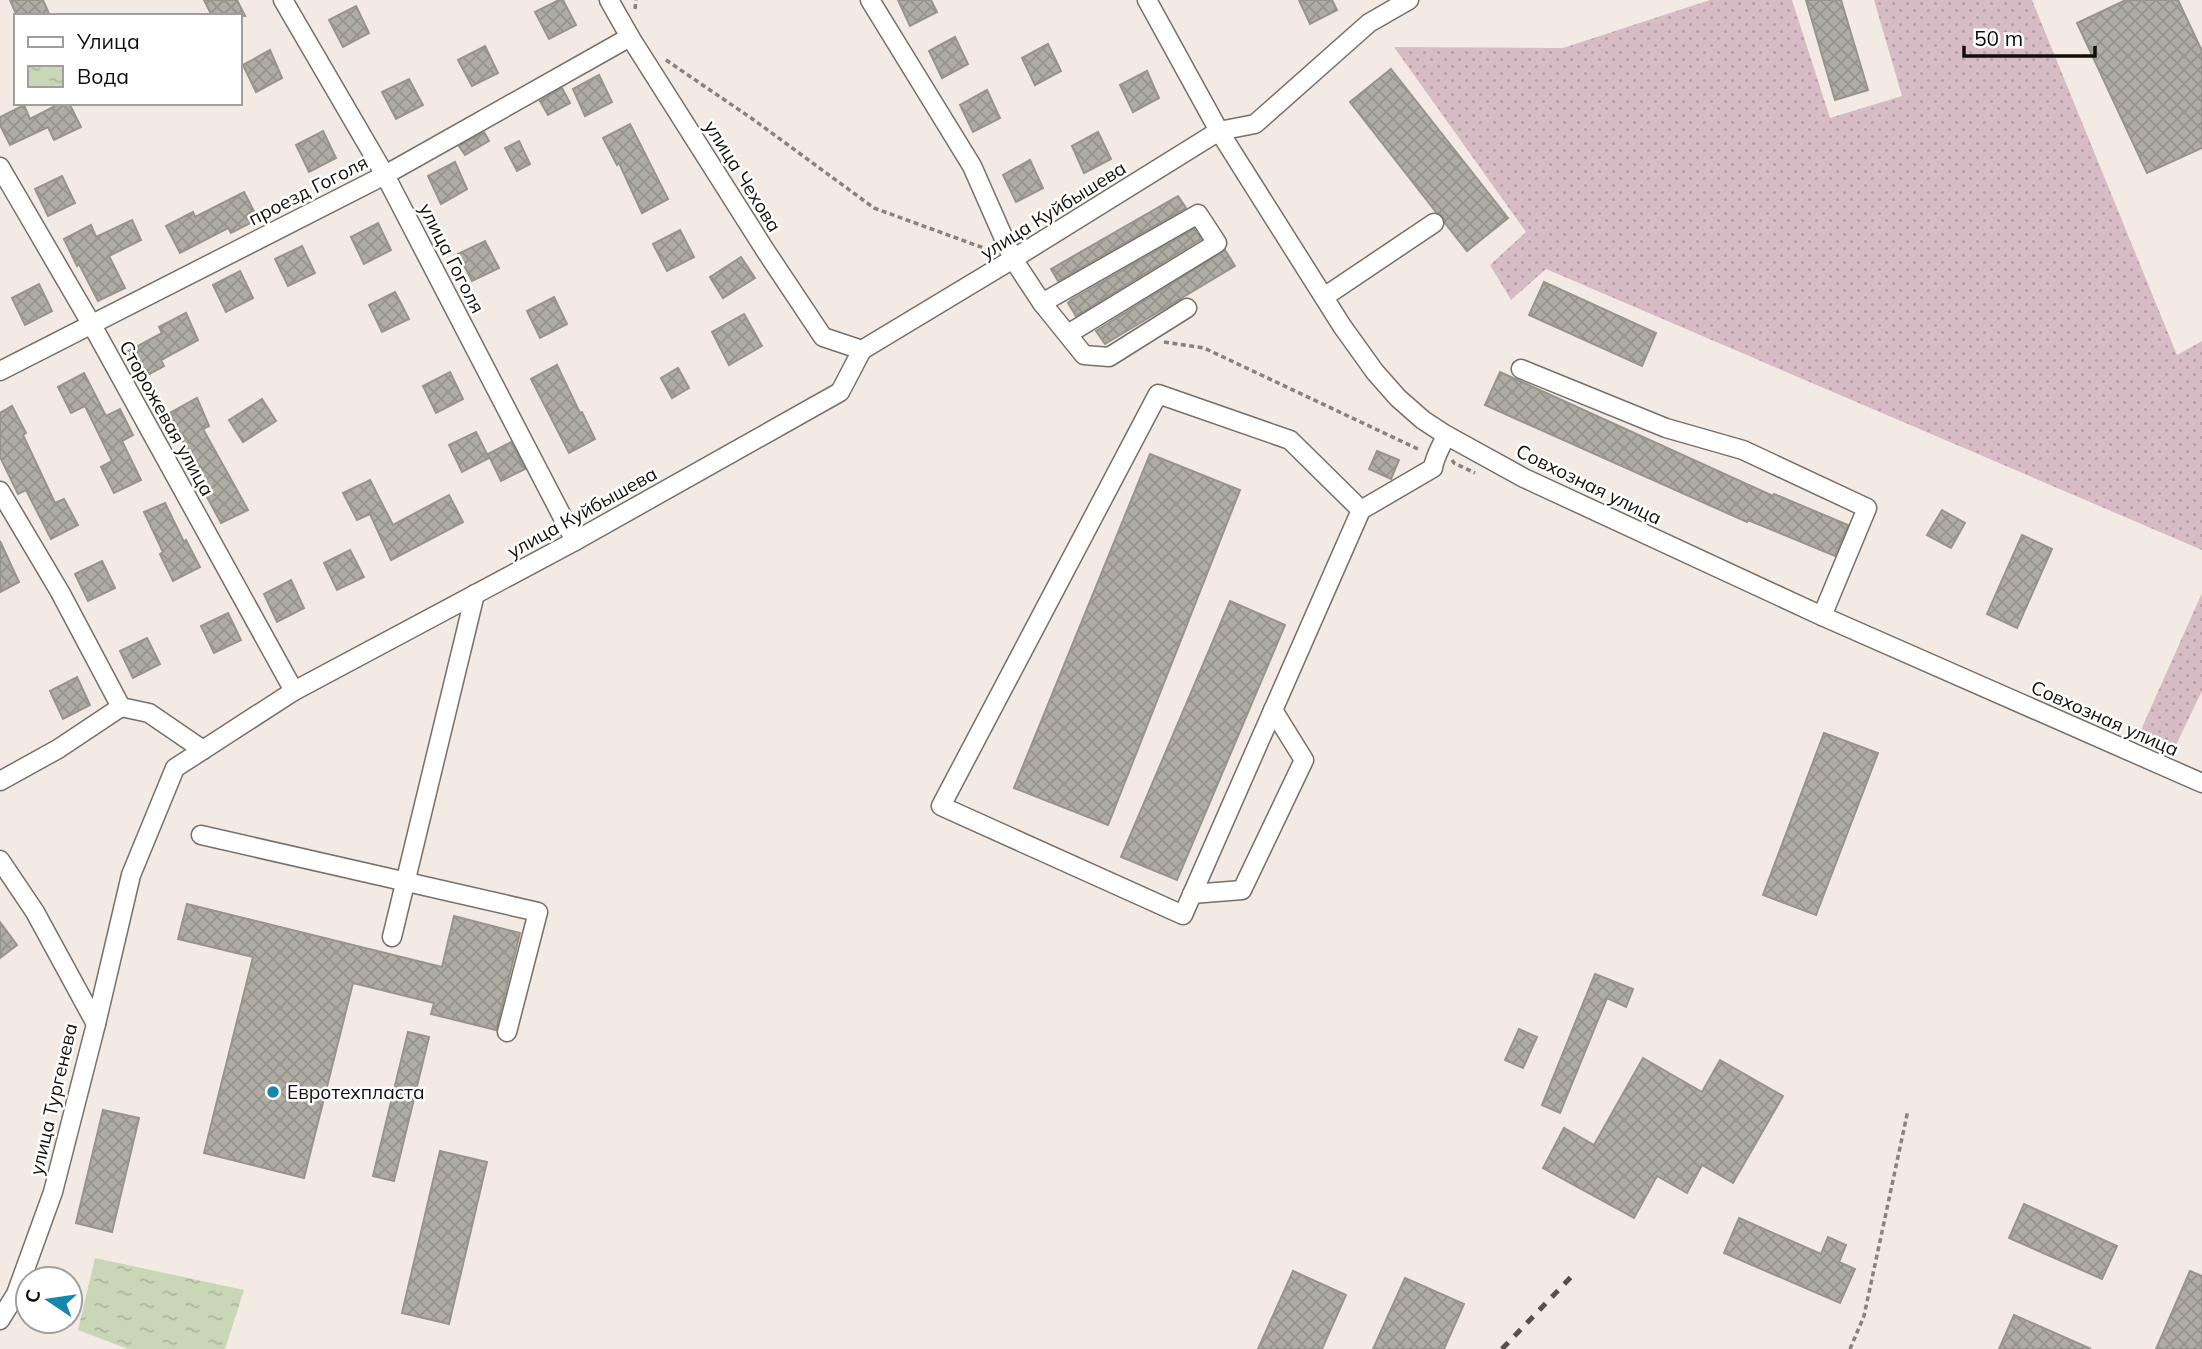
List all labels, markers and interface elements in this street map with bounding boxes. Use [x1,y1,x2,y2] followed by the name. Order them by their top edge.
[14,14,242,105] legend
[1964,14,2095,58] scale bar
[1974,25,2023,51] text: 50 m
[76,28,140,54] text: Улица
[77,63,129,89] text: Вода
[699,116,787,236] street label: улица Чехова
[244,150,372,230] street label: проезд Гоголя
[976,155,1130,265] street label: улица Куйбышева
[414,199,490,317] street label: улица Гоголя
[114,336,220,500] street label: Сторожевая улица
[1512,438,1666,530] street label: Совхозная улица
[503,461,661,563] street label: улица Куйбышева
[2027,675,2183,761] street label: Совхозная улица
[24,1021,82,1177] street label: улица Тургенева
[287,1080,425,1104] place label: Евротехпласта
[265,1084,281,1100] marker: Евротехпласта
[14,1265,84,1335] north arrow
[19,1287,46,1305] text: С

